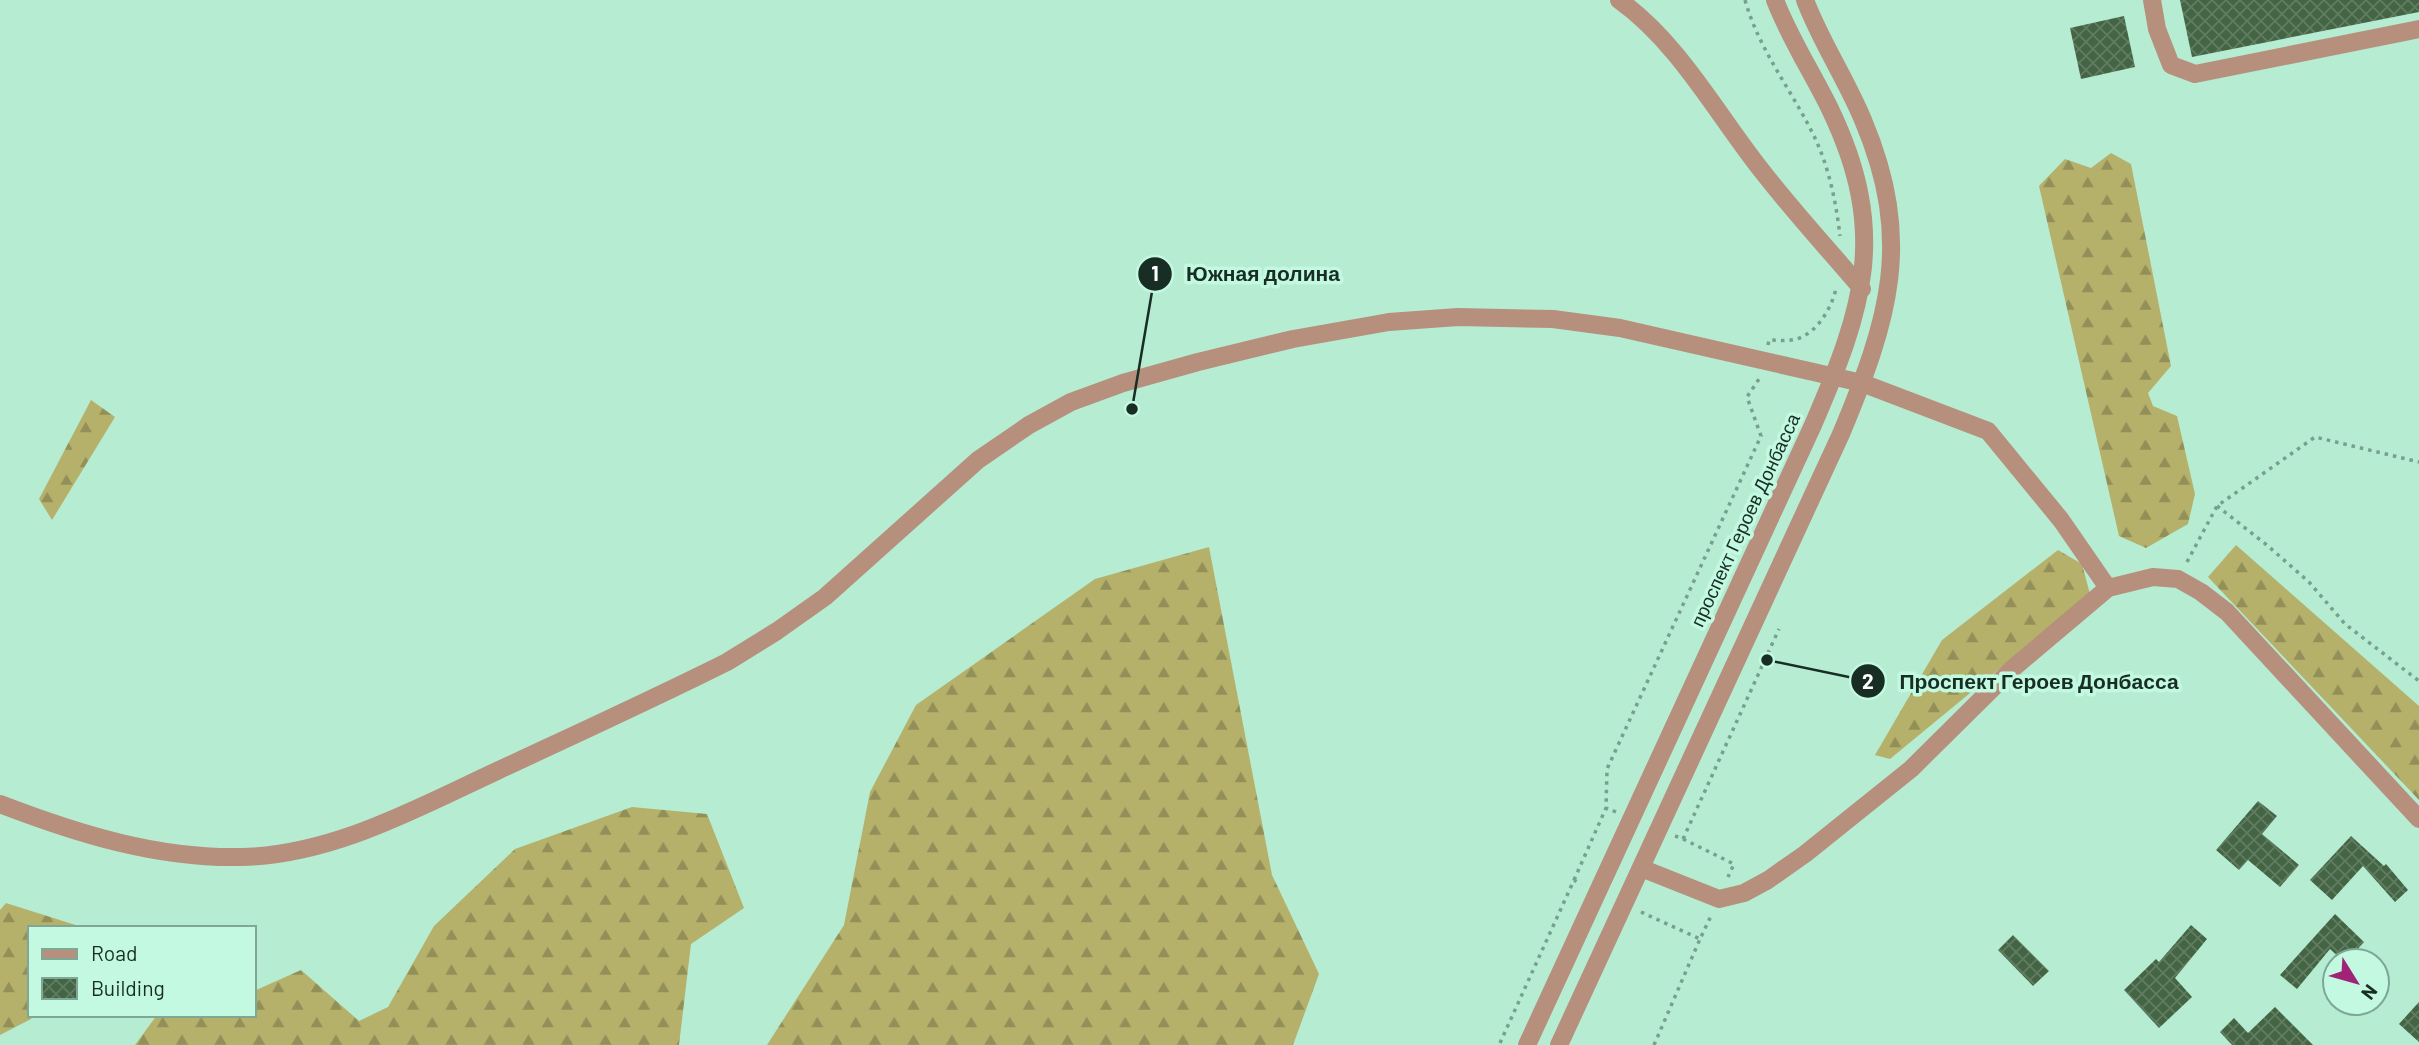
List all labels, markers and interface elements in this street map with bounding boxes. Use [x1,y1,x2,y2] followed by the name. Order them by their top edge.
[1137,253,1354,295] callout: Южная долина
[1151,260,1159,285] text: 1
[1186,260,1340,285] text: Южная долина
[1685,409,1804,630] street label: проспект Героев Донбасса
[1850,660,2192,702] callout: Проспект Героев Донбасса
[1862,668,1874,693] text: 2
[1899,668,2179,693] text: Проспект Героев Донбасса
[28,926,256,1017] legend
[91,940,137,965] text: Road
[2321,947,2391,1017] north arrow
[91,975,165,1000] text: Building
[2357,981,2383,1005] text: N

